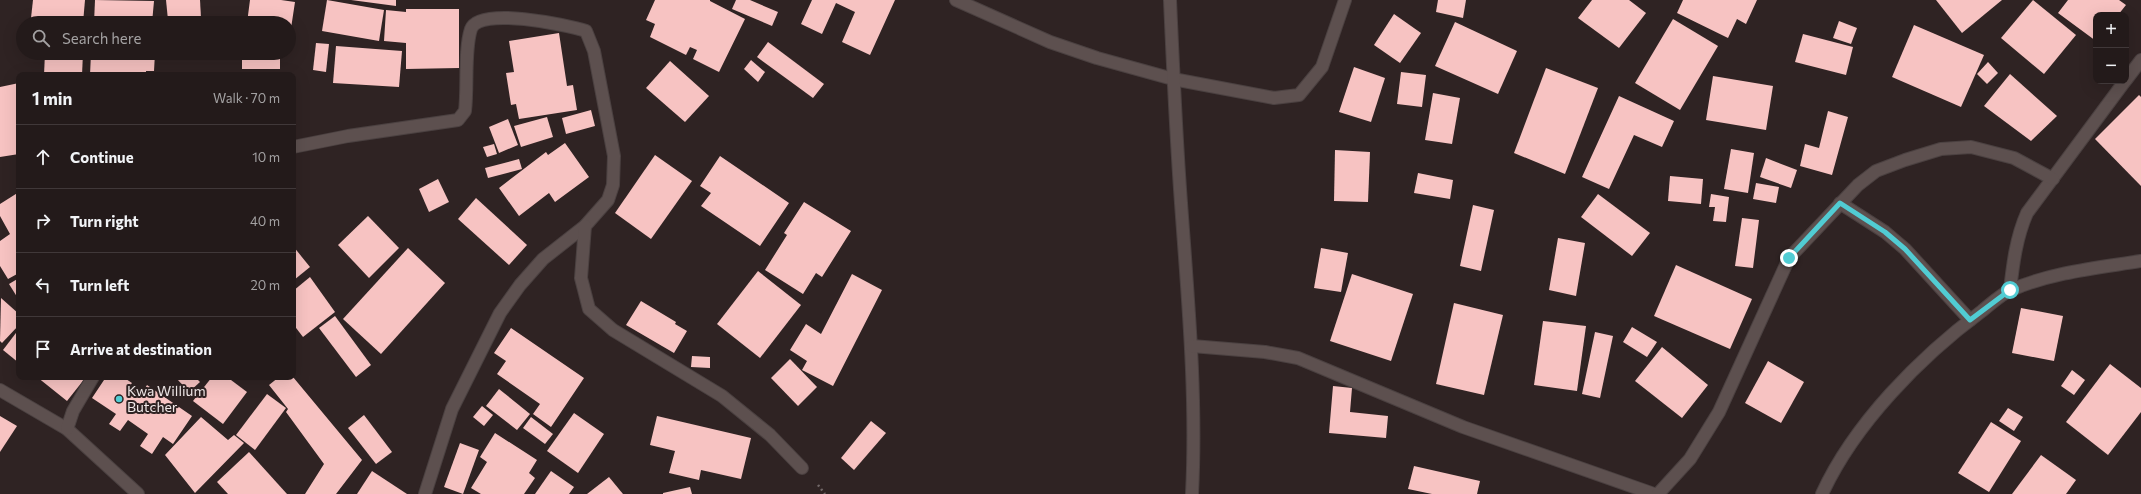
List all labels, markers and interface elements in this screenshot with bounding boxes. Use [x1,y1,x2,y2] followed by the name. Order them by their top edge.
[2093,12,2129,84] map controls
[2093,12,2129,48] button: +
[16,16,296,60] search box
[30,27,52,49] icon: search
[62,29,141,47] text: Search here
[2093,48,2129,84] button: −
[32,88,72,109] text: 1 min
[213,90,280,106] text: Walk · 70 m
[32,146,54,168] icon: ahead
[70,148,134,166] text: Continue
[252,149,280,165] text: 10 m
[32,210,54,232] icon: right
[70,212,139,230] text: Turn right
[250,213,280,229] text: 40 m
[1780,249,1798,267] route end
[32,274,54,296] icon: left
[70,276,129,294] text: Turn left
[251,277,280,293] text: 20 m
[2001,281,2019,299] route start
[32,338,54,360] icon: arrive
[70,340,212,358] text: Arrive at destination
[127,382,206,415] place label: Kwa Willium Butcher
[114,394,124,404] marker: Kwa Willium Butcher

